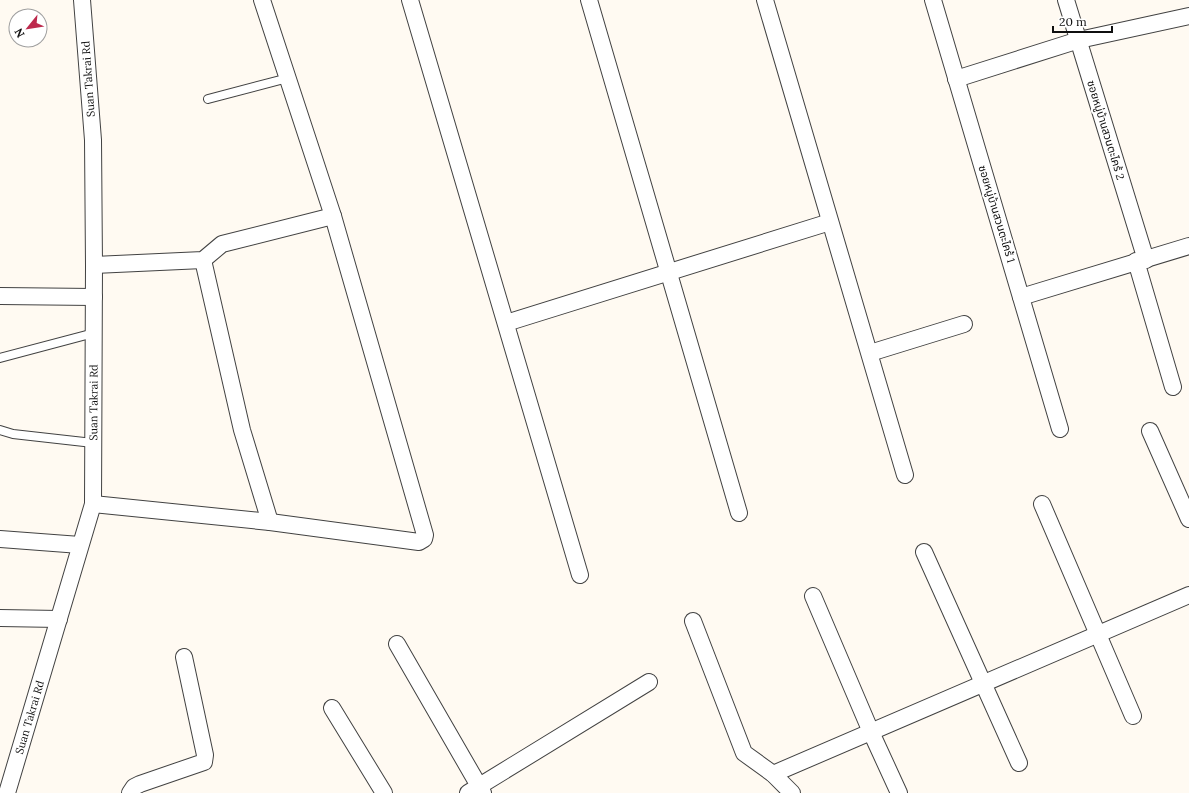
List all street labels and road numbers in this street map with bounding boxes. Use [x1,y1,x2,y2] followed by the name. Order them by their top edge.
[78,40,98,117] street label: Suan Takrai Rd
[1084,79,1128,182] street label: ซอยหมู่บ้านสวนตะไคร้ 2
[975,163,1019,265] street label: ซอยหมู่บ้านสวนตะไคร้ 1
[86,364,101,441] street label: Suan Takrai Rd
[12,678,47,756] street label: Suan Takrai Rd

